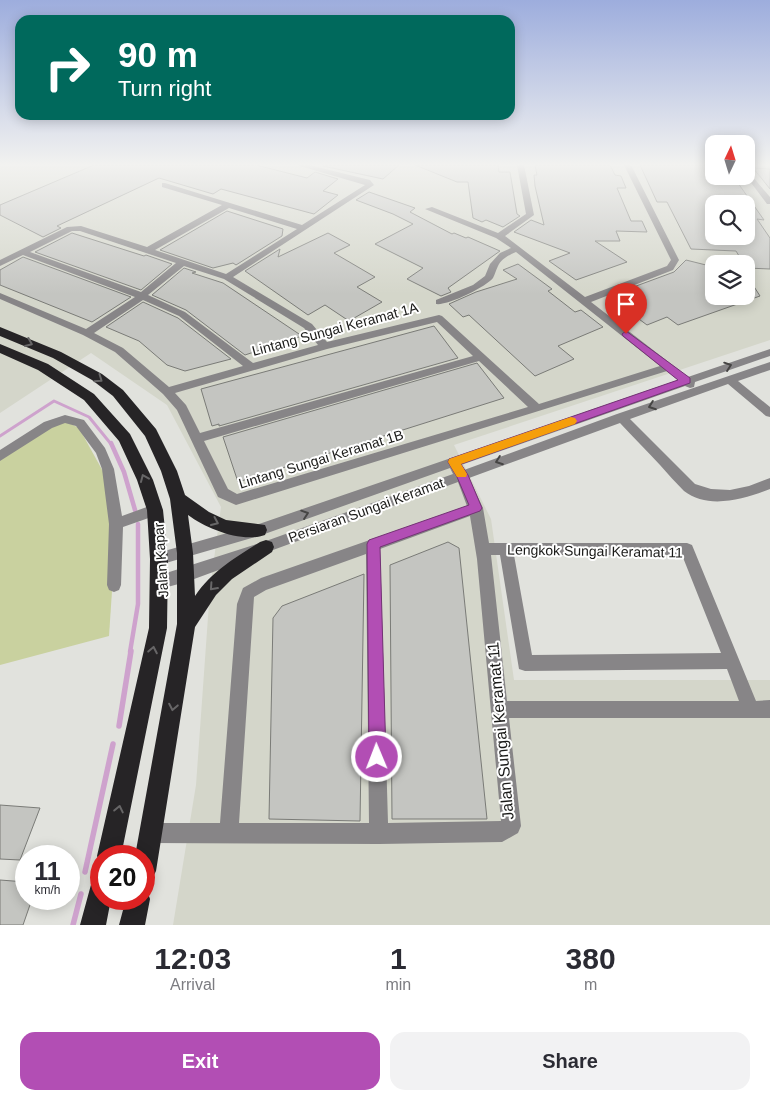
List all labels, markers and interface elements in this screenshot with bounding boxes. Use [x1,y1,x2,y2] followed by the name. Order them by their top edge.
[35,35,100,100] icon: right
[118,35,198,74] text: 90 m
[118,76,211,101] text: Turn right
[705,135,755,185] north arrow
[705,135,755,305] map controls
[705,195,755,245] button: search
[705,255,755,305] button: layers
[605,283,647,334] pin
[612,290,640,318] icon: arrive
[250,299,420,359] street label: Lintang Sungai Keramat 1A
[24,338,32,348] one-way arrow
[723,362,732,372] one-way arrow
[93,373,103,382] one-way arrow
[648,400,657,410] one-way arrow
[237,426,405,492] street label: Lintang Sungai Keramat 1B
[496,455,504,465] one-way arrow
[139,474,150,483] one-way arrow
[286,474,446,546] street label: Persiaran Sungai Keramat
[300,510,308,520] one-way arrow
[210,516,219,527] one-way arrow
[150,522,172,598] street label: Jalan Kapar
[507,541,683,561] street label: Lengkok Sungai Keramat 11
[210,581,219,590] one-way arrow
[484,641,517,821] street label: Jalan Sungai Keramat 11
[148,645,158,654] one-way arrow
[169,702,179,711] one-way arrow
[350,730,402,782] position arrow
[113,804,124,813] one-way arrow
[90,845,155,910] speed limit sign: 20
[34,857,61,885] text: 11
[34,883,61,897] text: km/h
[154,942,231,975] text: 12:03
[390,942,407,975] text: 1
[566,942,616,975] text: 380
[170,976,215,993] text: Arrival
[385,976,411,993] text: min
[584,976,597,993] text: m
[20,1032,380,1090] button: Exit
[390,1032,750,1090] button: Share

